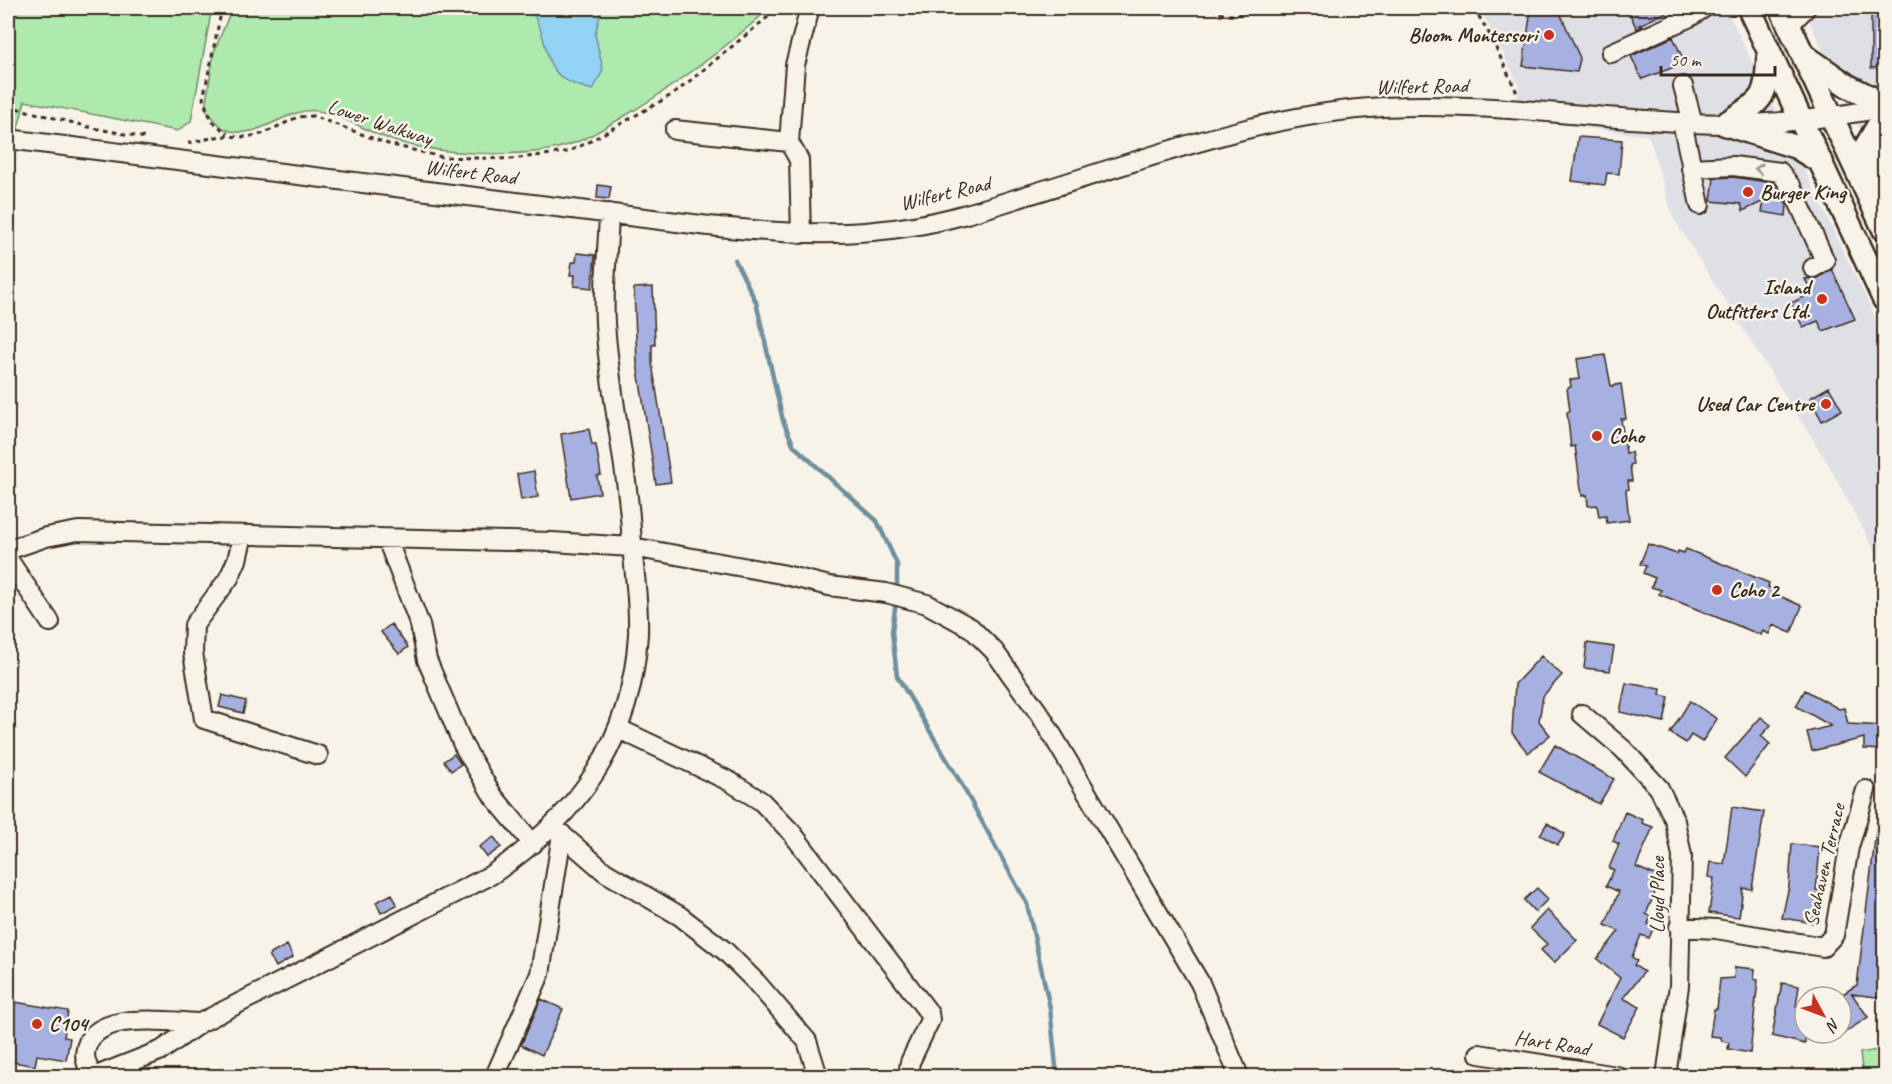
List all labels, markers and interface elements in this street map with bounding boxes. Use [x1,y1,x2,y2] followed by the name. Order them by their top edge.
[1408,22,1540,48] place label: Bloom Montessori
[1542,28,1556,42] marker: Bloom Montessori
[1661,39,1775,77] scale bar
[1670,49,1703,71] text: 50 m
[1376,72,1472,100] street label: Wilfert Road
[324,93,437,152] street label: Lower Walkway
[424,154,522,191] street label: Wilfert Road
[1755,164,1764,176] one-way arrow
[897,169,996,216] street label: Wilfert Road
[1760,179,1848,205] place label: Burger King
[1741,185,1755,199] marker: Burger King
[1706,274,1814,324] place label: Island Outfitters Ltd.
[1815,292,1829,306] marker: Island Outfitters Ltd.
[1696,391,1816,417] place label: Used Car Centre
[1819,397,1833,411] marker: Used Car Centre
[1609,423,1647,449] place label: Coho
[1590,429,1604,443] marker: Coho
[1729,577,1781,603] place label: Coho 2
[1710,583,1724,597] marker: Coho 2
[1797,799,1851,929] street label: Seahaven Terrace
[1644,855,1670,933] street label: Lloyd Place
[1793,985,1853,1045] north arrow
[49,1011,90,1037] place label: C104
[1821,1014,1844,1037] text: N
[30,1017,44,1031] marker: C104
[1513,1024,1594,1062] street label: Hart Road

